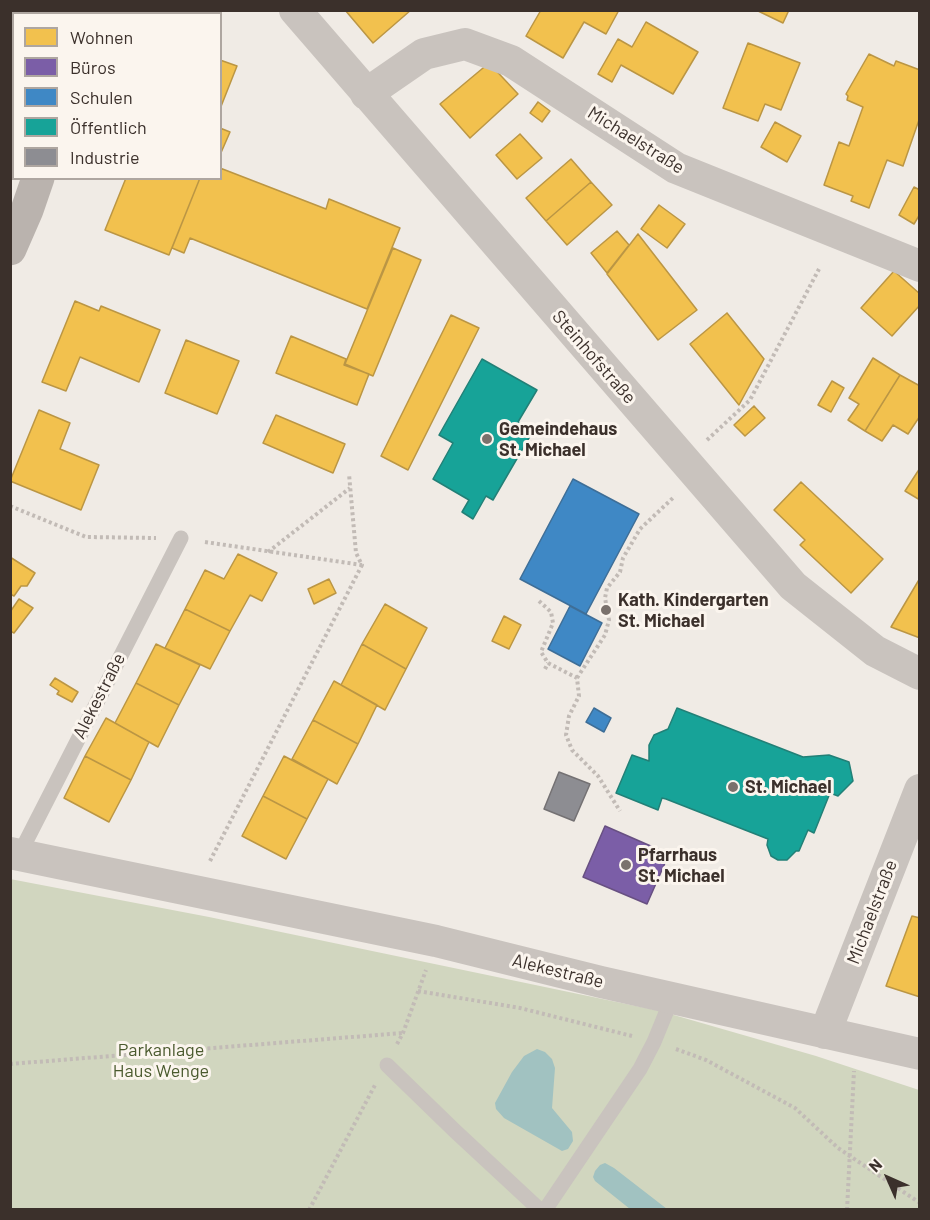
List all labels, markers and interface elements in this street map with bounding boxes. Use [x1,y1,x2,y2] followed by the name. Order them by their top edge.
[12,12,222,180] legend
[70,26,133,48] text: Wohnen
[70,56,116,78] text: Büros
[70,86,133,108] text: Schulen
[584,102,688,178] street label: Michaelstraße
[70,116,147,138] text: Öffentlich
[70,146,140,168] text: Industrie
[548,306,640,408] street label: Steinhofstraße
[499,418,617,460] place label: Gemeindehaus St. Michael
[480,432,494,446] marker: Gemeindehaus St. Michael
[618,589,769,632] place label: Kath. Kindergarten St. Michael
[599,603,613,617] marker: Kath. Kindergarten St. Michael
[68,650,130,742] street label: Alekestraße
[745,776,832,798] place label: St. Michael
[726,780,740,794] marker: St. Michael
[638,844,725,886] place label: Pfarrhaus St. Michael
[842,857,902,967] street label: Michaelstraße
[619,858,633,872] marker: Pfarrhaus St. Michael
[510,949,606,993] street label: Alekestraße
[113,1039,209,1082] park label: Parkanlage Haus Wenge
[858,1148,918,1208] north arrow
[864,1154,885,1175] text: N

